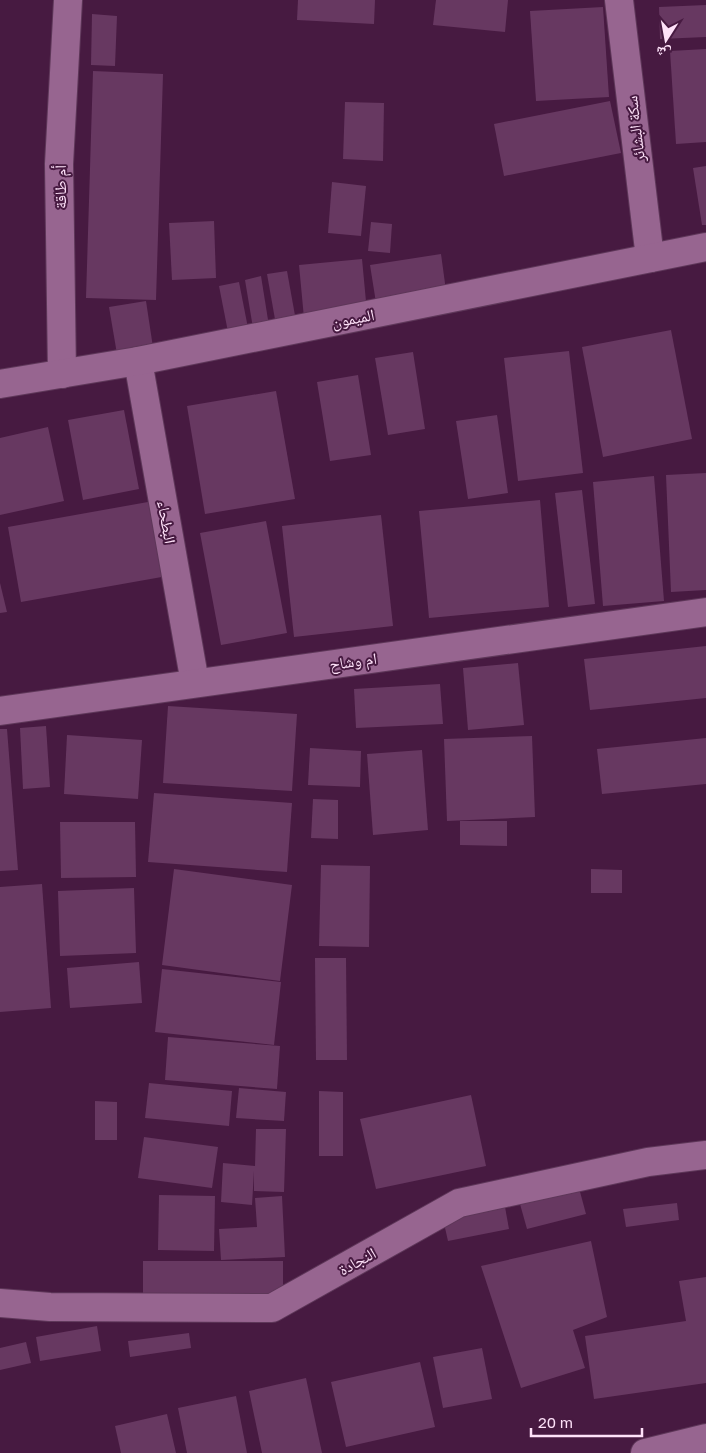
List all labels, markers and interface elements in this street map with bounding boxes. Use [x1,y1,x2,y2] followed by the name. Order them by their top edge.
[641,15,691,65] north arrow
[654,42,673,63] text: ش
[621,95,649,164] street label: سكة البشائر
[50,165,71,209] street label: أم طاقة
[330,304,376,333] street label: الميمون
[153,499,181,545] street label: البطحاء
[328,648,378,675] street label: ام وشاح
[335,1243,379,1279] street label: النجادة
[531,1406,642,1438] scale bar
[538,1413,573,1431] text: 20 m

